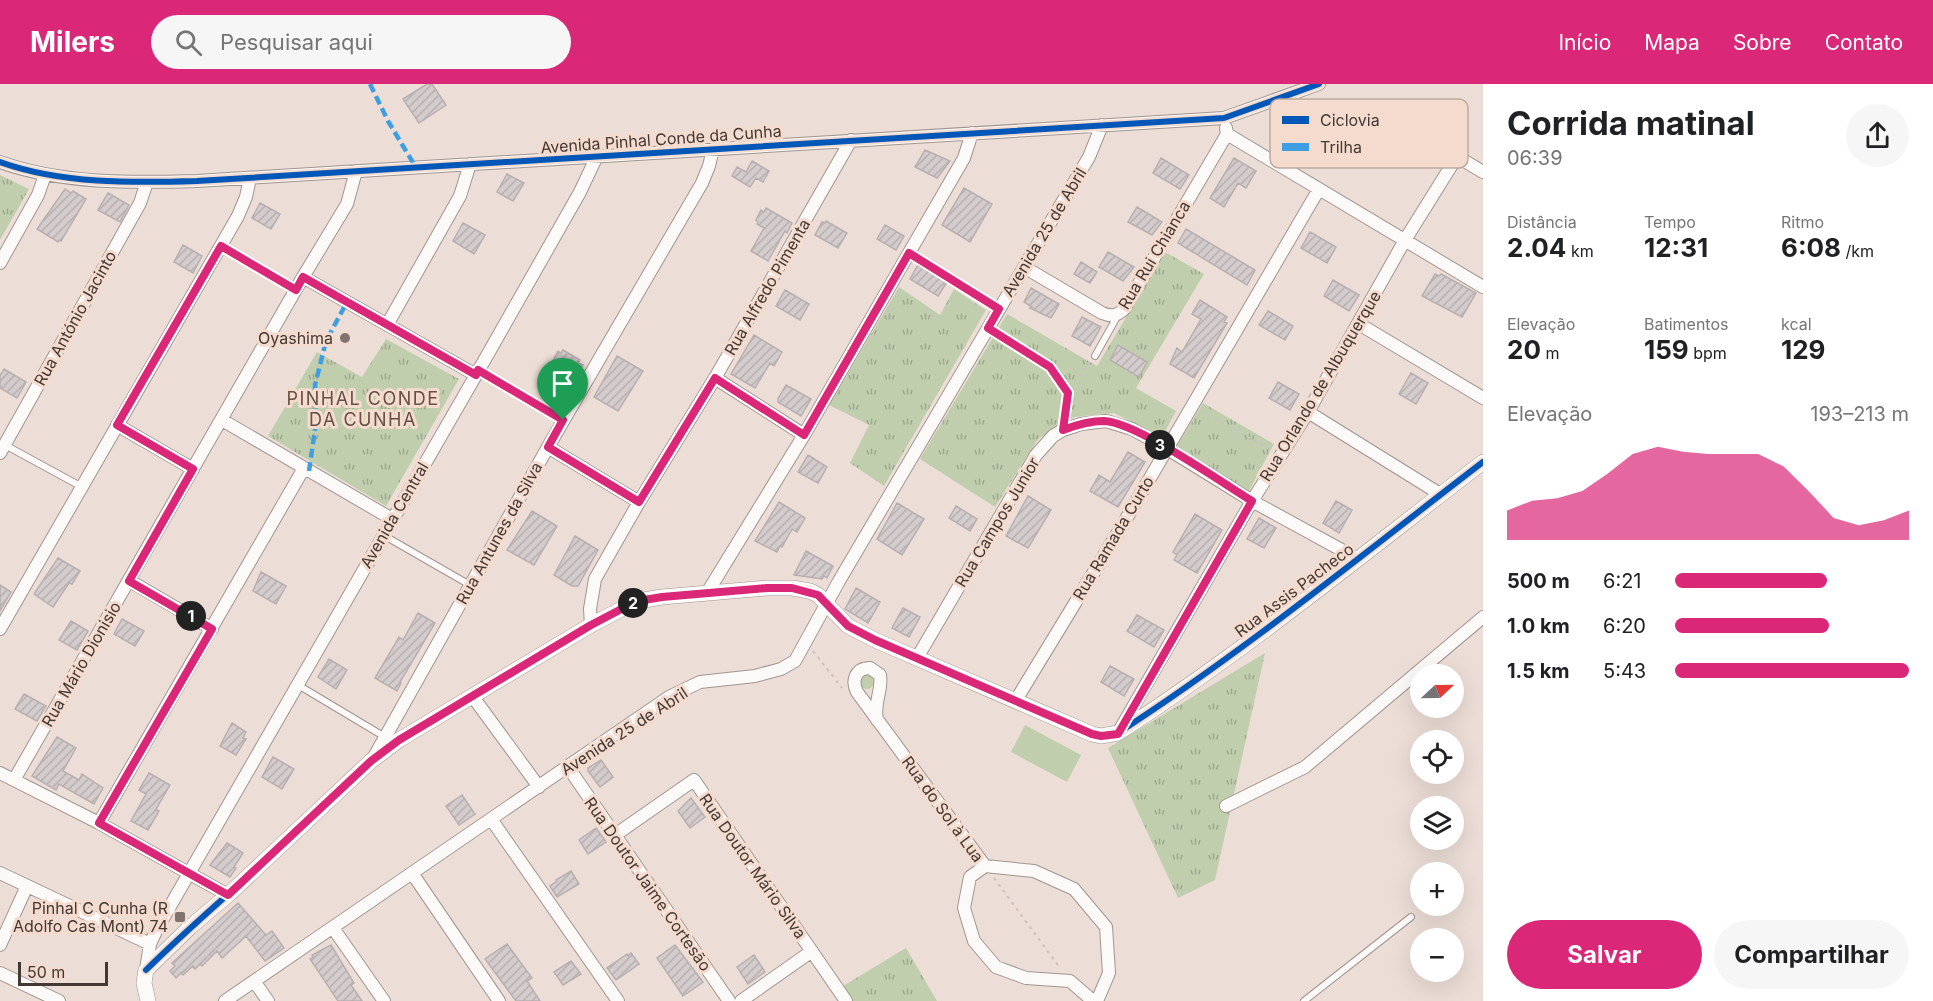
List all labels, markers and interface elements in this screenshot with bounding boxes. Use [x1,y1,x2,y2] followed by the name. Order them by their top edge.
[151,15,571,69] search box
[30,25,115,59] text: Milers
[172,26,205,59] icon: search
[220,29,373,55] text: Pesquisar aqui
[1558,30,1611,55] text: Início
[1644,30,1700,55] text: Mapa
[1733,30,1792,55] text: Sobre
[1825,30,1903,55] text: Contato
[1270,99,1468,168] legend
[1507,103,1755,143] text: Corrida matinal
[1846,104,1909,167] button: share
[1320,110,1380,130] text: Ciclovia
[540,121,782,157] street label: Avenida Pinhal Conde da Cunha
[1320,137,1362,157] text: Trilha
[1507,146,1563,170] text: 06:39
[998,164,1090,300] street label: Avenida 25 de Abril
[1114,197,1194,313] street label: Rua Rui Chianca
[1507,212,1577,232] text: Distância
[1644,212,1696,232] text: Tempo
[1781,212,1824,232] text: Ritmo
[720,215,814,359] street label: Rua Alfredo Pimenta
[1507,232,1566,263] text: 2.04
[1644,232,1708,263] text: 12:31
[1781,232,1841,263] text: 6:08
[1566,241,1594,261] text: km
[1841,241,1874,261] text: /km
[30,247,120,389] street label: Rua António Jacinto
[1255,287,1385,485] street label: Rua Orlando de Albuquerque
[1507,314,1575,334] text: Elevação
[1644,314,1728,334] text: Batimentos
[1781,314,1812,334] text: kcal
[258,328,333,348] place label: Oyashima
[338,331,352,345] marker: Oyashima
[1507,334,1541,365] text: 20
[1644,334,1689,365] text: 159
[1781,334,1825,365] text: 129
[1541,343,1559,363] text: m
[1689,343,1727,363] text: bpm
[537,358,588,420] pin
[546,367,579,400] icon: arrive
[286,388,440,430] district label: PINHAL CONDE DA CUNHA
[1507,402,1592,426] text: Elevação
[1810,402,1909,426] text: 193–213 m
[1145,430,1175,460] pin: 3
[1155,435,1165,455] text: 3
[950,453,1044,591] street label: Rua Campos Junior
[356,458,432,572] street label: Avenida Central
[452,458,546,608] street label: Rua Antunes da Silva
[1068,472,1158,604] street label: Rua Ramada Curto
[1231,539,1357,641] street label: Rua Assis Pacheco
[1507,569,1570,593] text: 500 m
[1603,569,1642,593] text: 6:21
[618,588,648,618] pin: 2
[628,593,638,613] text: 2
[37,598,125,730] street label: Rua Mário Dionisio
[176,601,206,631] pin: 1
[188,606,194,626] text: 1
[1507,614,1570,638] text: 1.0 km
[1603,614,1646,638] text: 6:20
[1507,659,1570,683] text: 1.5 km
[1603,659,1646,683] text: 5:43
[1410,664,1464,718] north arrow
[1410,664,1464,982] map controls
[557,683,691,779] street label: Avenida 25 de Abril
[1410,730,1464,784] button: locate
[898,752,988,866] street label: Rua do Sol à Lua
[695,790,811,942] street label: Rua Doutor Mário Silva
[580,793,716,975] street label: Rua Doutor Jaime Cortesão
[1410,796,1464,850] button: layers
[1410,862,1464,916] button: +
[13,898,168,936] place label: Pinhal C Cunha (R Adolfo Cas Mont) 74
[173,910,187,924] marker: Pinhal C Cunha (R Adolfo Cas Mont) 74
[1507,920,1702,989] button: Salvar
[1714,920,1909,989] button: Compartilhar
[1410,928,1464,982] button: −
[18,959,108,986] scale bar
[27,962,65,982] text: 50 m

